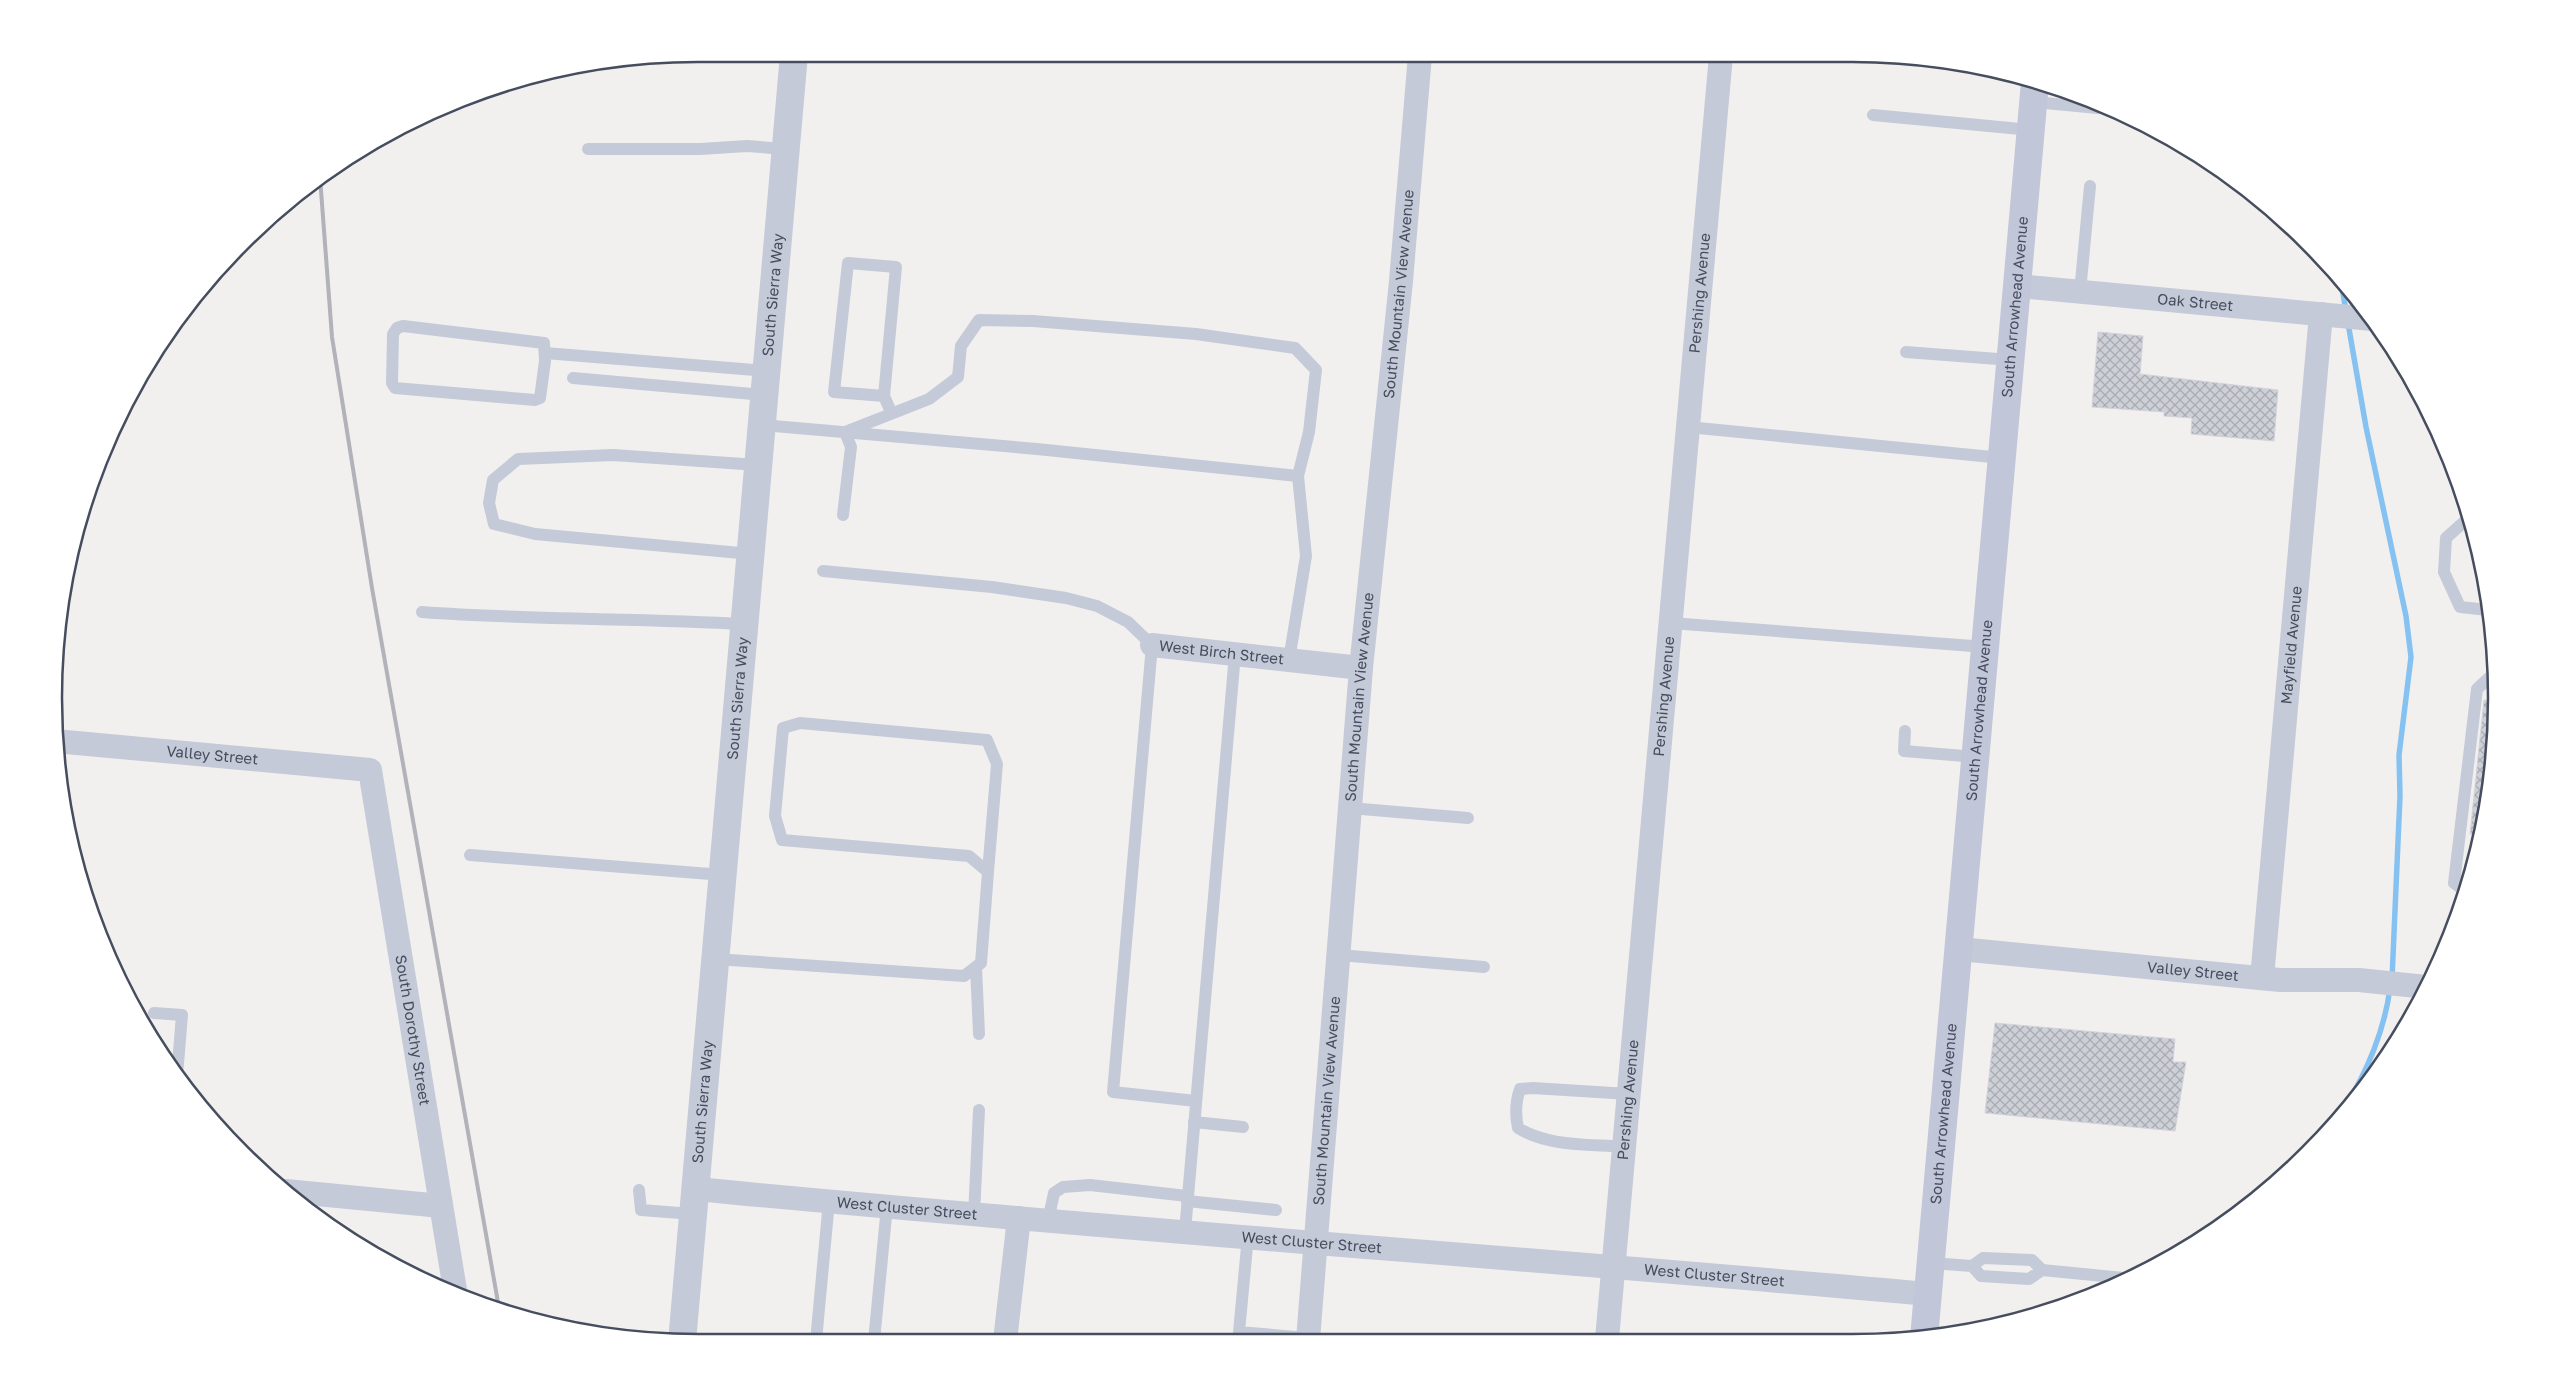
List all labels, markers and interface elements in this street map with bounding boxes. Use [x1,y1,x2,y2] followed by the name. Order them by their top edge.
[1379,188,1417,399] street label: South Mountain View Avenue
[1997,215,2031,398] street label: South Arrowhead Avenue
[758,232,786,357] street label: South Sierra Way
[1685,232,1713,354] street label: Pershing Avenue
[2157,289,2234,314] street label: Oak Street
[2276,585,2305,705] street label: Mayfield Avenue
[1340,591,1377,802] street label: South Mountain View Avenue
[1961,619,1995,802] street label: South Arrowhead Avenue
[1649,635,1677,757] street label: Pershing Avenue
[723,636,751,761] street label: South Sierra Way
[1158,636,1285,667] street label: West Birch Street
[166,741,259,768] street label: Valley Street
[392,953,435,1107] street label: South Dorothy Street
[2146,957,2240,984] street label: Valley Street
[1309,995,1343,1206] street label: South Mountain View Avenue
[1926,1022,1960,1205] street label: South Arrowhead Avenue
[688,1039,716,1164] street label: South Sierra Way
[1613,1039,1642,1161] street label: Pershing Avenue
[836,1192,978,1223] street label: West Cluster Street
[1241,1227,1383,1256] street label: West Cluster Street
[1643,1260,1785,1289] street label: West Cluster Street

